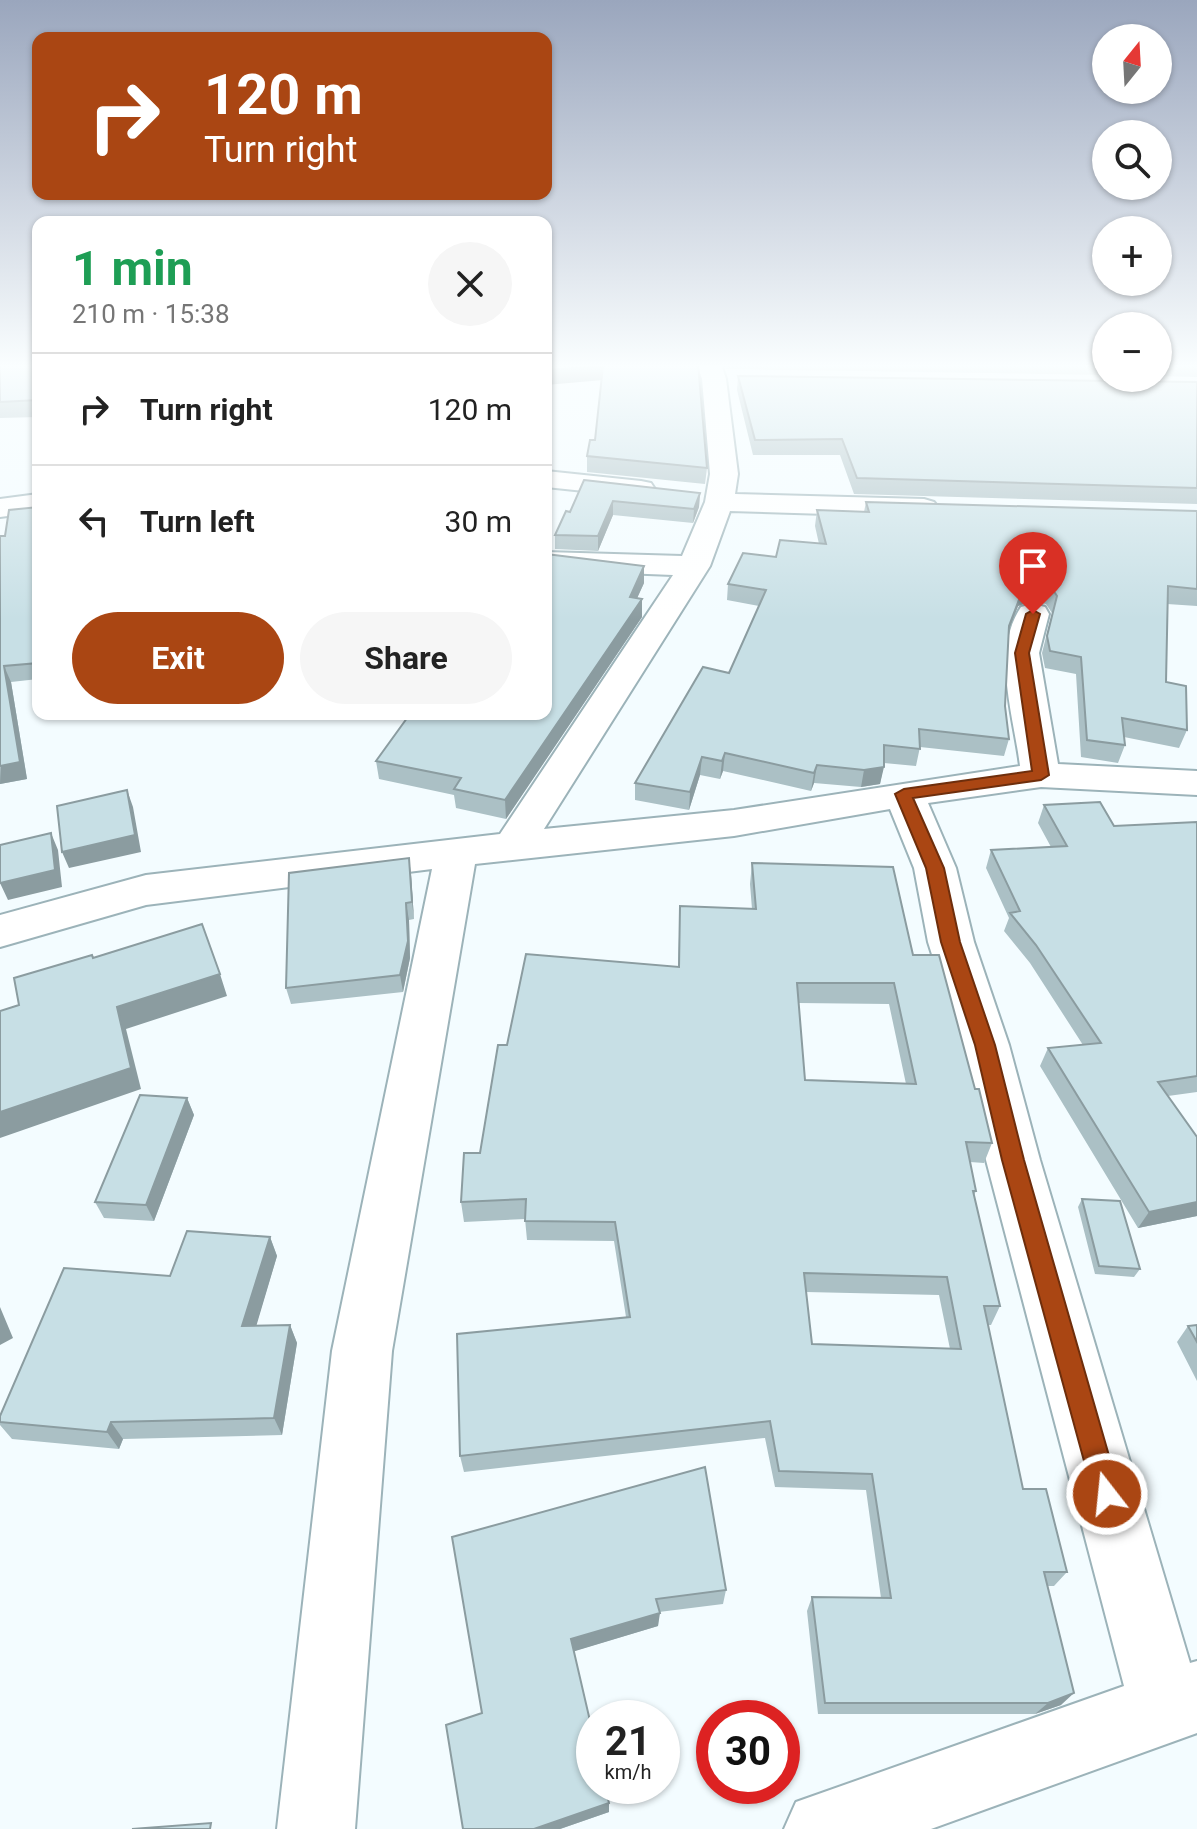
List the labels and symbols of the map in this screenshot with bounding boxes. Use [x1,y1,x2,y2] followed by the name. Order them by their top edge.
[1092,24,1172,104] north arrow
[999,532,1067,614] pin
[1065,1452,1149,1536] position arrow
[696,1700,800,1804] speed limit sign: 30

